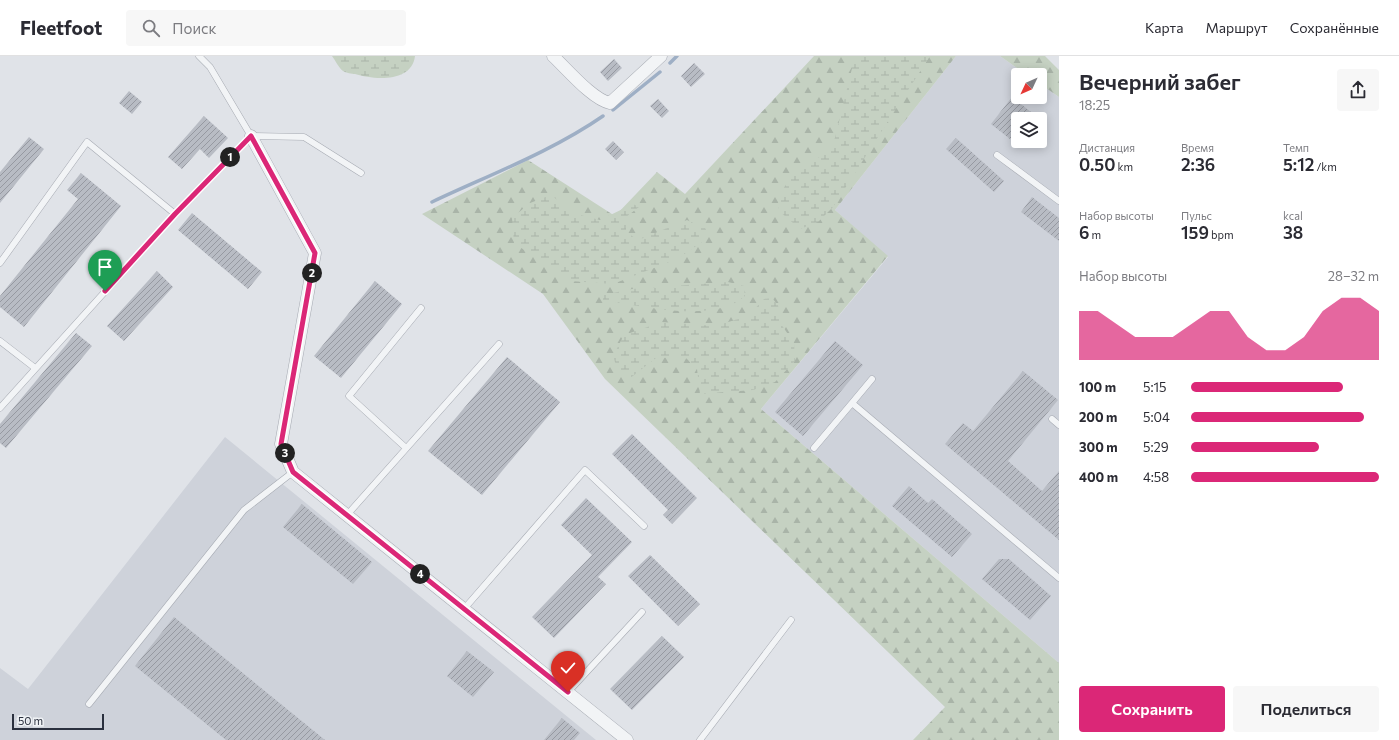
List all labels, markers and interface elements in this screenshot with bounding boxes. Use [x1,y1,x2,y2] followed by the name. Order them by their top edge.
[126,10,406,46] search box
[20,16,102,39] text: Fleetfoot
[140,17,162,39] icon: search
[172,19,216,37] text: Поиск
[1145,19,1183,36] text: Карта
[1205,19,1268,36] text: Маршрут
[1290,19,1379,36] text: Сохранённые
[1011,68,1047,104] north arrow
[1011,68,1047,148] map controls
[1079,68,1241,95] text: Вечерний забег
[1337,69,1379,111] button: share
[1079,97,1110,113] text: 18:25
[1011,112,1047,148] button: layers
[1079,141,1135,154] text: Дистанция
[1181,141,1214,154] text: Время
[1283,141,1309,154] text: Темп
[220,147,240,167] pin: 1
[228,150,232,163] text: 1
[1079,154,1115,175] text: 0.50
[1181,154,1215,175] text: 2:36
[1283,154,1314,175] text: 5:12
[1115,160,1133,173] text: km
[1314,160,1337,173] text: /km
[1079,209,1154,222] text: Набор высоты
[1181,209,1212,222] text: Пульс
[1283,209,1303,222] text: kcal
[1079,222,1089,243] text: 6
[1181,222,1209,243] text: 159
[1283,222,1303,243] text: 38
[1089,228,1101,241] text: m
[1209,228,1234,241] text: bpm
[88,250,122,291] pin
[94,256,116,278] icon: arrive
[302,263,322,283] pin: 2
[309,266,315,279] text: 2
[1079,268,1167,284] text: Набор высоты
[1328,268,1379,284] text: 28–32 m
[1079,379,1116,395] text: 100 m
[1143,379,1167,395] text: 5:15
[1079,409,1117,425] text: 200 m
[1143,409,1170,425] text: 5:04
[1079,439,1118,455] text: 300 m
[1143,439,1169,455] text: 5:29
[275,443,295,463] pin: 3
[282,446,288,459] text: 3
[1079,469,1118,485] text: 400 m
[1143,469,1169,485] text: 4:58
[410,564,430,584] pin: 4
[417,567,423,580] text: 4
[551,651,585,692] pin
[557,657,579,679] icon: check
[1079,686,1225,732] button: Сохранить
[1233,686,1379,732] button: Поделиться
[12,712,104,731] scale bar
[18,714,43,727] text: 50 m

